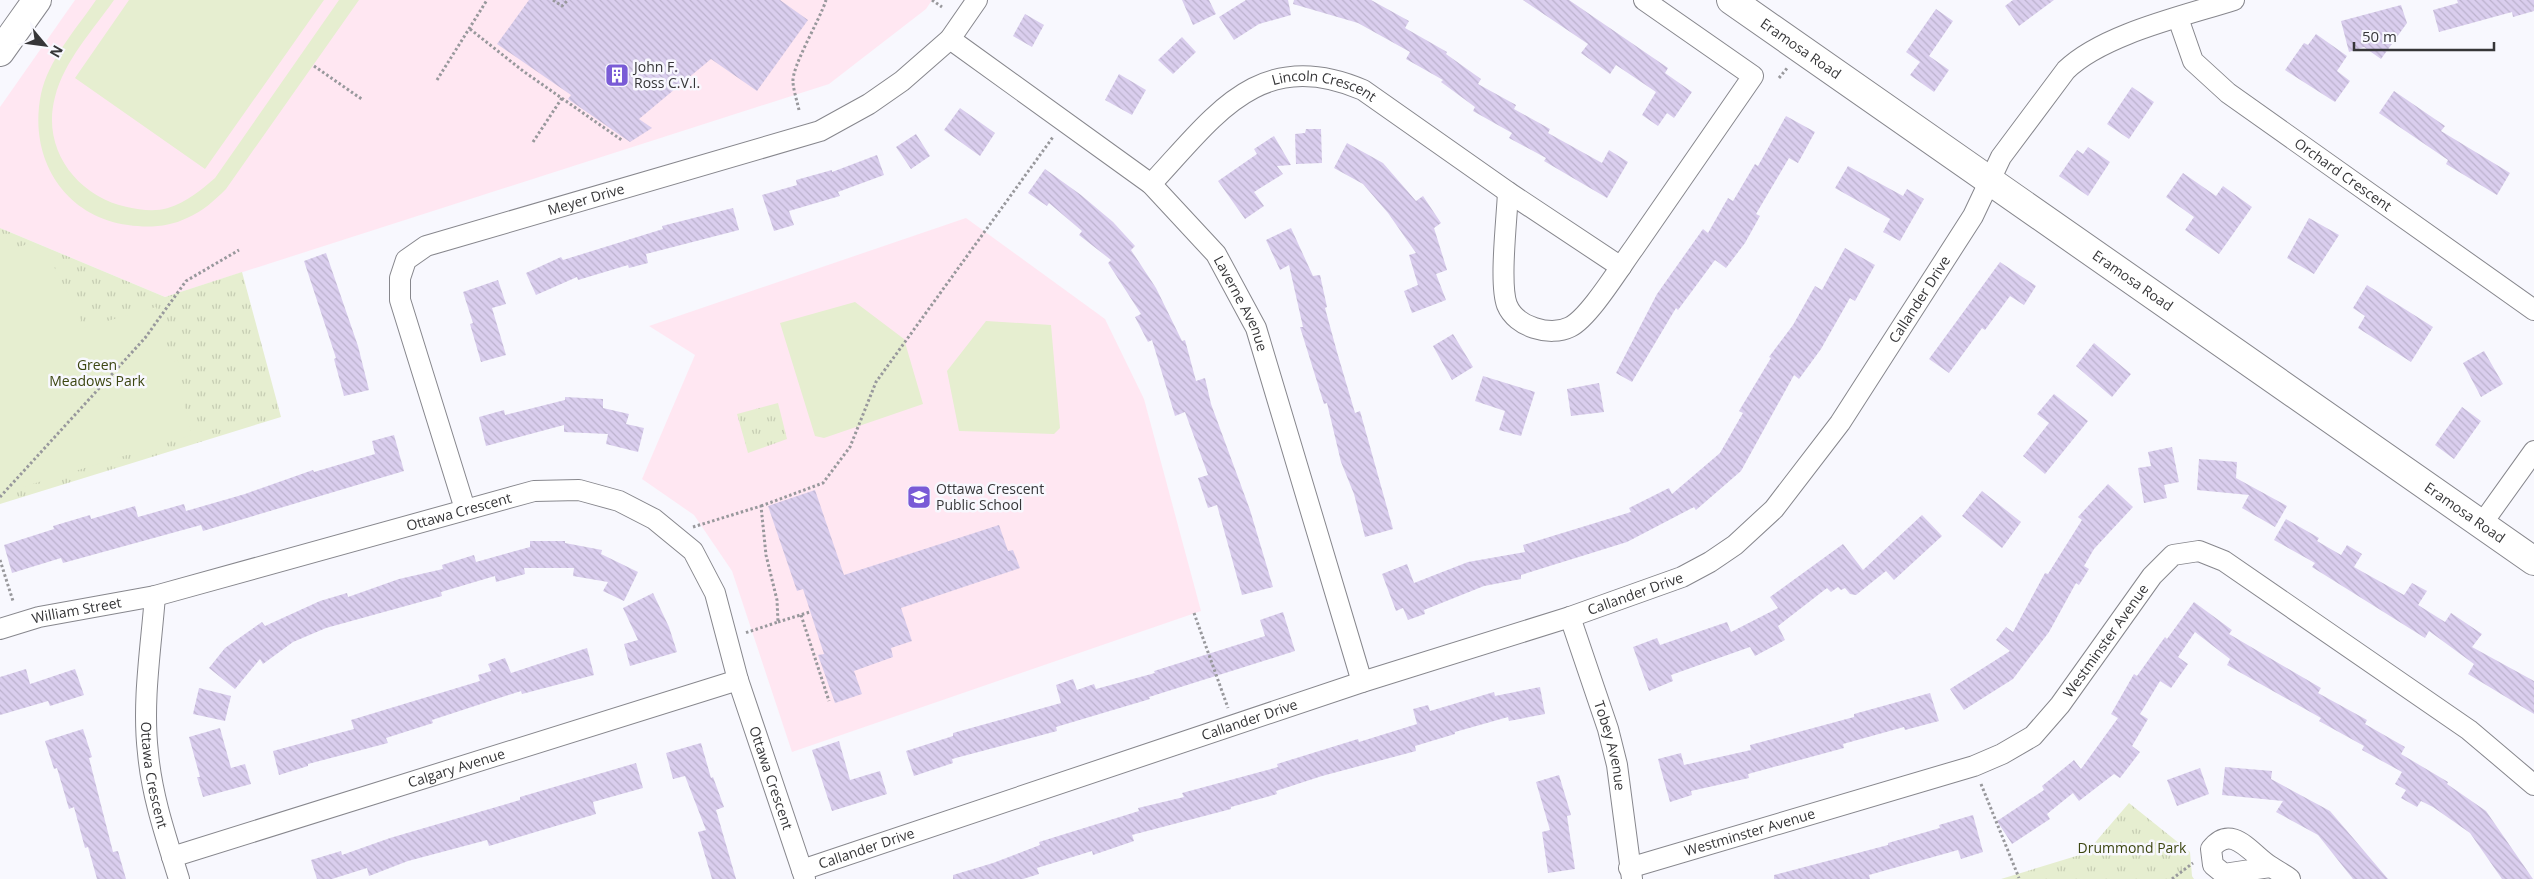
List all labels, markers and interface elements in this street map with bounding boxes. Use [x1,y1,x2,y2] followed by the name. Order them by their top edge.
[1757,14,1845,83] street label: Eramosa Road
[20,20,70,70] north arrow
[2354,20,2494,52] scale bar
[2362,26,2397,46] text: 50 m
[46,42,68,61] text: N
[632,57,700,92] place label: John F. Ross C.V.I.
[604,62,630,88] building icon: John F. Ross C.V.I.
[1269,66,1380,106] street label: Lincoln Crescent
[2291,133,2396,215] street label: Orchard Crescent
[545,179,627,219] street label: Meyer Drive
[2089,245,2177,315] street label: Eramosa Road
[1210,252,1272,354] street label: Laverne Avenue
[1884,252,1954,346] street label: Callander Drive
[49,355,145,390] park label: Green Meadows Park
[2421,477,2509,547] street label: Eramosa Road
[936,479,1044,514] place label: Ottawa Crescent Public School
[906,484,932,510] school or university icon: Ottawa Crescent Public School
[404,488,513,535] street label: Ottawa Crescent
[1585,567,1686,619] street label: Callander Drive
[2058,580,2152,701] street label: Westminster Avenue
[29,592,123,628] street label: William Street
[1199,694,1300,744] street label: Callander Drive
[1590,698,1630,792] street label: Tobey Avenue
[137,721,173,830] street label: Ottawa Crescent
[745,723,798,832] street label: Ottawa Crescent
[405,743,507,792] street label: Calgary Avenue
[1682,803,1817,860] street label: Westminster Avenue
[816,823,917,873] street label: Callander Drive
[2078,838,2187,857] park label: Drummond Park

